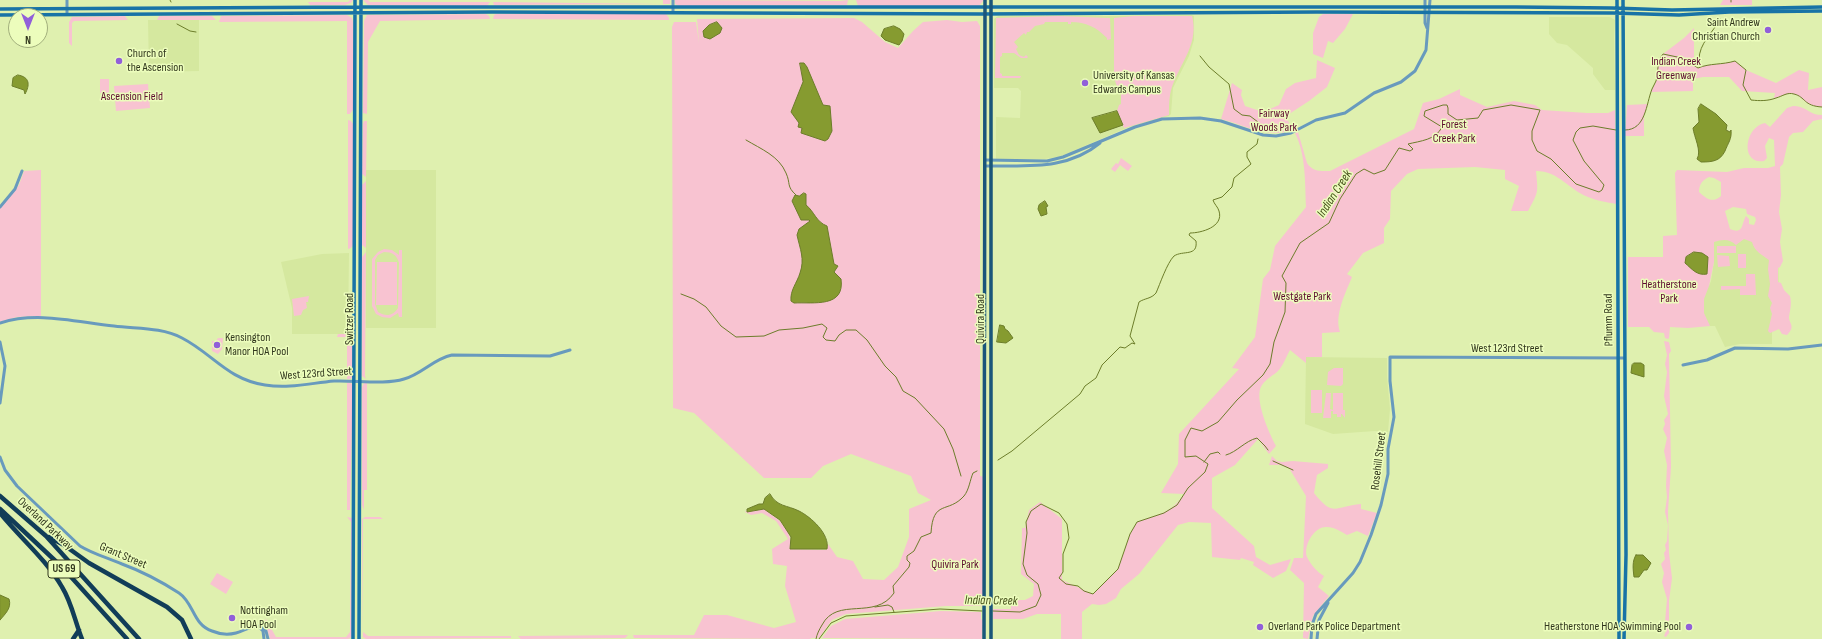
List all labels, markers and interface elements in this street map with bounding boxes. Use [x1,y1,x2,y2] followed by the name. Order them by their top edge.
[8,8,48,48] north arrow
[1692,16,1760,44] place label: Saint Andrew Christian Church
[1763,25,1773,35] marker: Saint Andrew Christian Church
[25,33,31,46] text: N
[127,47,183,75] place label: Church of the Ascension
[1651,55,1701,83] park label: Indian Creek Greenway
[114,56,124,66] marker: Church of the Ascension
[1093,69,1174,97] place label: University of Kansas Edwards Campus
[1080,78,1090,88] marker: University of Kansas Edwards Campus
[101,90,163,104] park label: Ascension Field
[1251,107,1297,135] park label: Fairway Woods Park
[1433,118,1475,146] park label: Forest Creek Park
[1314,168,1356,220] water label: Indian Creek
[1641,278,1697,306] park label: Heatherstone Park
[1273,290,1331,304] park label: Westgate Park
[343,293,357,345] street label: Switzer Road
[974,294,988,344] street label: Quivira Road
[1601,294,1617,346] street label: Pflumm Road
[225,331,288,359] place label: Kensington Manor HOA Pool
[212,340,222,350] marker: Kensington Manor HOA Pool
[1471,342,1543,356] street label: West 123rd Street
[280,364,352,384] street label: West 123rd Street
[1368,431,1390,491] street label: Rosehill Street
[14,495,76,553] street label: Overland Parkway
[97,540,149,572] street label: Grant Street
[931,558,979,572] park label: Quivira Park
[48,560,80,578] road number: US 69
[964,593,1018,609] water label: Indian Creek
[240,604,288,632] place label: Nottingham HOA Pool
[227,613,237,623] marker: Nottingham HOA Pool
[1268,620,1400,634] place label: Overland Park Police Department
[1544,620,1681,634] place label: Heatherstone HOA Swimming Pool
[1255,622,1265,632] marker: Overland Park Police Department
[1684,622,1694,632] marker: Heatherstone HOA Swimming Pool

